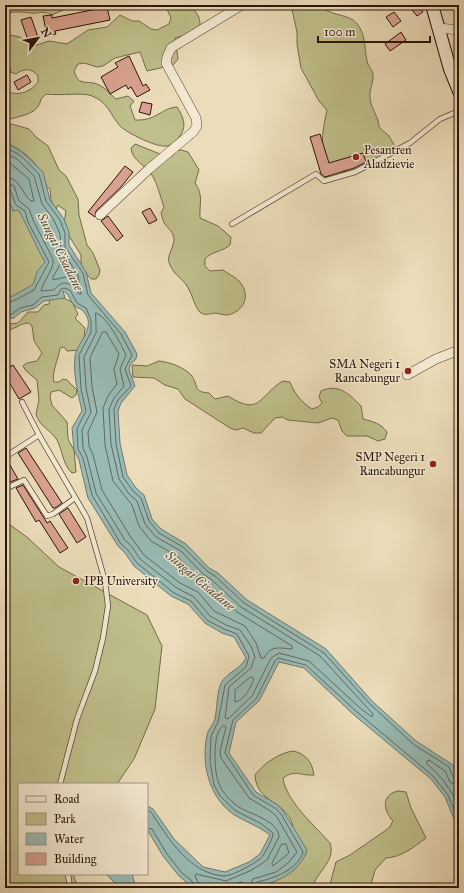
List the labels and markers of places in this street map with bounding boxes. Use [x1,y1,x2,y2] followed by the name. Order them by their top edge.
[363,143,414,171] place label: Pesantren Aladzievie
[351,152,361,162] marker: Pesantren Aladzievie
[329,357,400,386] place label: SMA Negeri 1 Rancabungur
[403,366,413,376] marker: SMA Negeri 1 Rancabungur
[356,450,425,479] place label: SMP Negeri 1 Rancabungur
[428,459,438,469] marker: SMP Negeri 1 Rancabungur
[84,574,158,588] place label: IPB University
[71,576,81,586] marker: IPB University

